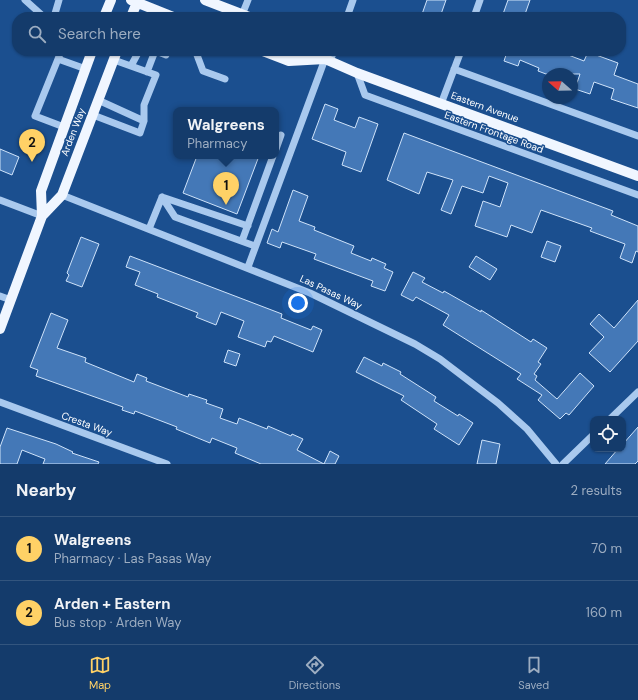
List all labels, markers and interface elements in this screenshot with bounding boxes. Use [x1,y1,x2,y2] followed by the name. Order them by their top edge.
[12,12,626,56] search box
[26,23,48,45] icon: search
[58,24,141,44] text: Search here
[542,68,578,104] north arrow
[449,89,521,125] street label: Eastern Avenue
[58,106,88,158] street label: Arden Way
[173,107,279,159] popup
[443,108,545,156] street label: Eastern Frontage Road
[187,115,265,135] text: Walgreens
[19,129,45,162] pin: 2
[187,135,248,152] text: Pharmacy
[213,172,239,205] pin: 1
[298,272,365,312] street label: Las Pasas Way
[288,293,308,313] your location
[60,409,115,439] street label: Cresta Way
[590,416,626,452] map controls
[590,416,626,452] button: locate
[16,479,76,501] text: Nearby
[571,482,622,499] text: 2 results
[54,530,131,550] text: Walgreens
[27,540,31,557] text: 1
[591,540,622,557] text: 70 m
[54,550,212,567] text: Pharmacy · Las Pasas Way
[54,594,171,614] text: Arden + Eastern
[25,604,33,621] text: 2
[586,604,622,621] text: 160 m
[54,614,181,631] text: Bus stop · Arden Way
[89,654,111,692] tab: Map
[289,654,341,692] tab: Directions
[518,654,549,692] tab: Saved

